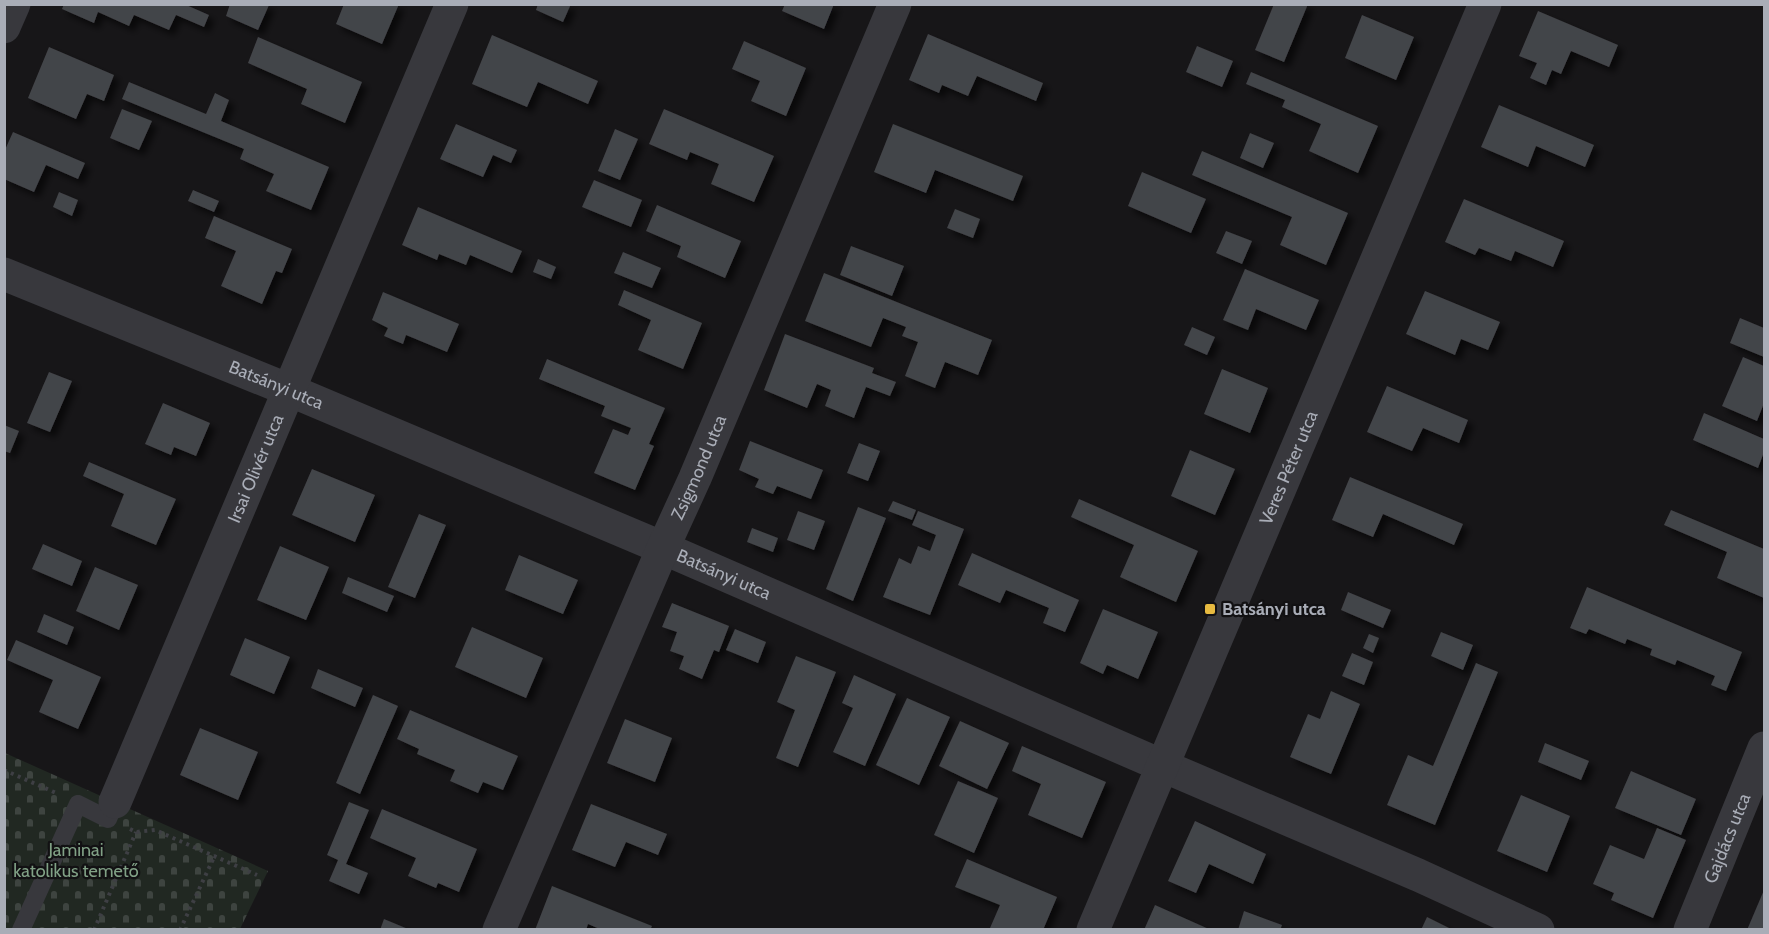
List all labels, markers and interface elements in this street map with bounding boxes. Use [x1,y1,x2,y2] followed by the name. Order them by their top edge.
[226,356,327,414] street label: Batsányi utca
[1255,407,1323,528] street label: Veres Péter utca
[223,411,289,526] street label: Irsai Olivér utca
[666,411,731,523] street label: Zsigmond utca
[673,544,775,605] street label: Batsányi utca
[1222,598,1326,620] place label: Batsányi utca
[1203,602,1217,616] marker: Batsányi utca
[1699,790,1756,887] street label: Gajdács utca
[13,839,139,882] park label: Jaminai katolikus temető

